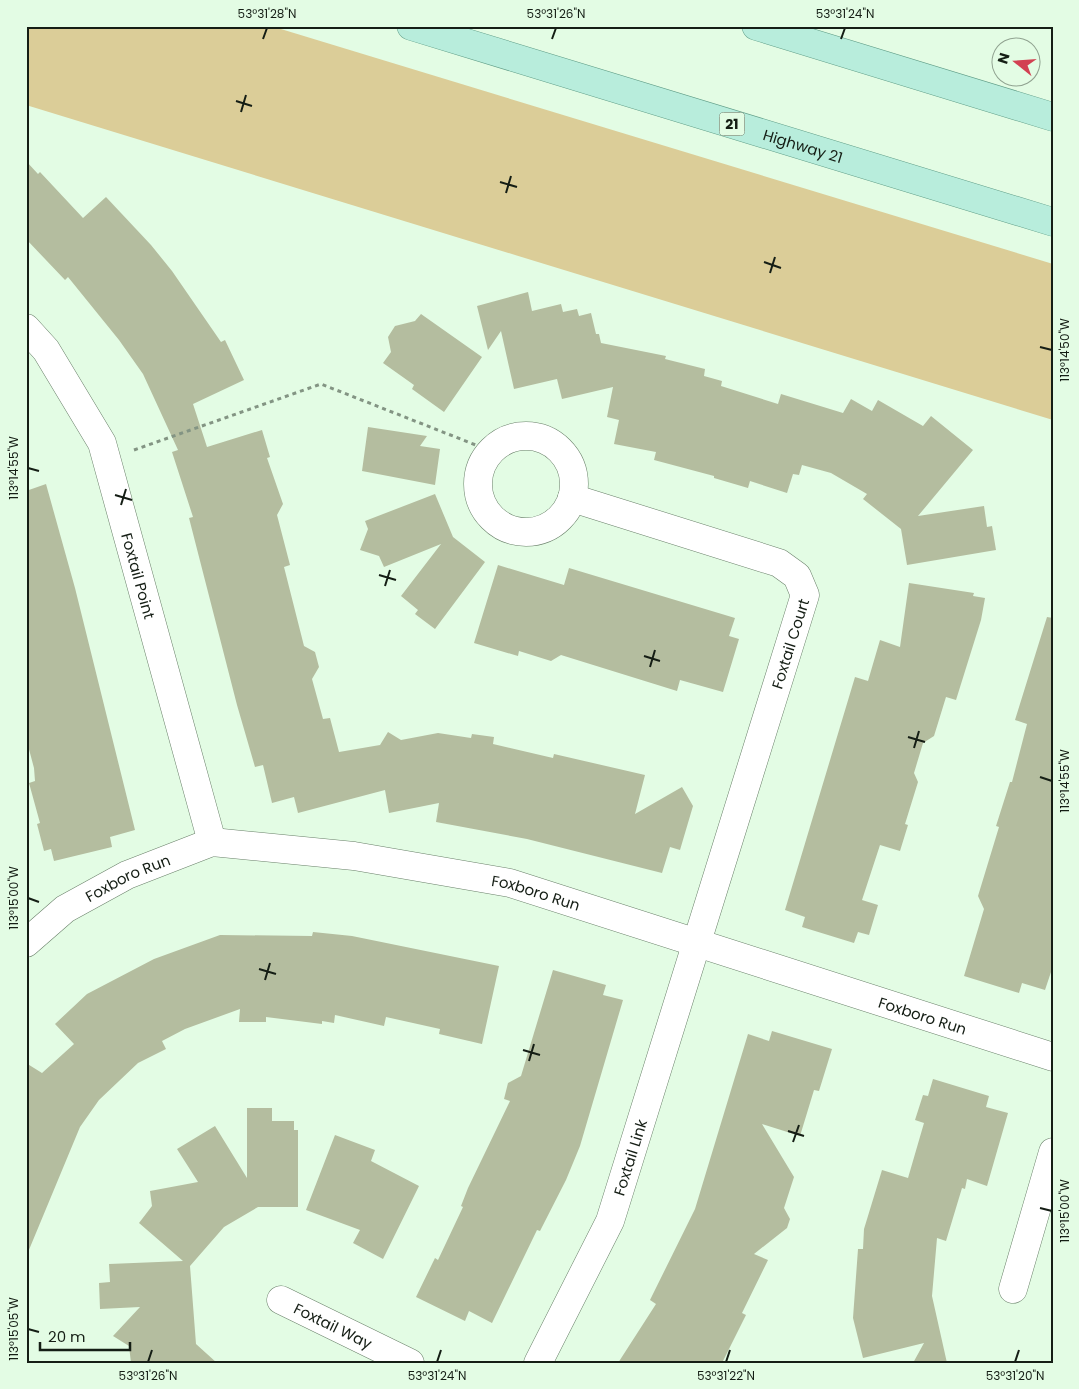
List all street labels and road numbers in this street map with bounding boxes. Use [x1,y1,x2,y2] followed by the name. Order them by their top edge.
[720,112,744,136] road number: 21
[761,124,846,168] street label: Highway 21
[117,530,160,621] street label: Foxtail Point
[766,596,814,691] street label: Foxtail Court
[81,849,173,906] street label: Foxboro Run
[490,870,583,915] street label: Foxboro Run
[876,991,970,1039] street label: Foxboro Run
[608,1116,652,1198] street label: Foxtail Link
[290,1297,376,1354] street label: Foxtail Way

